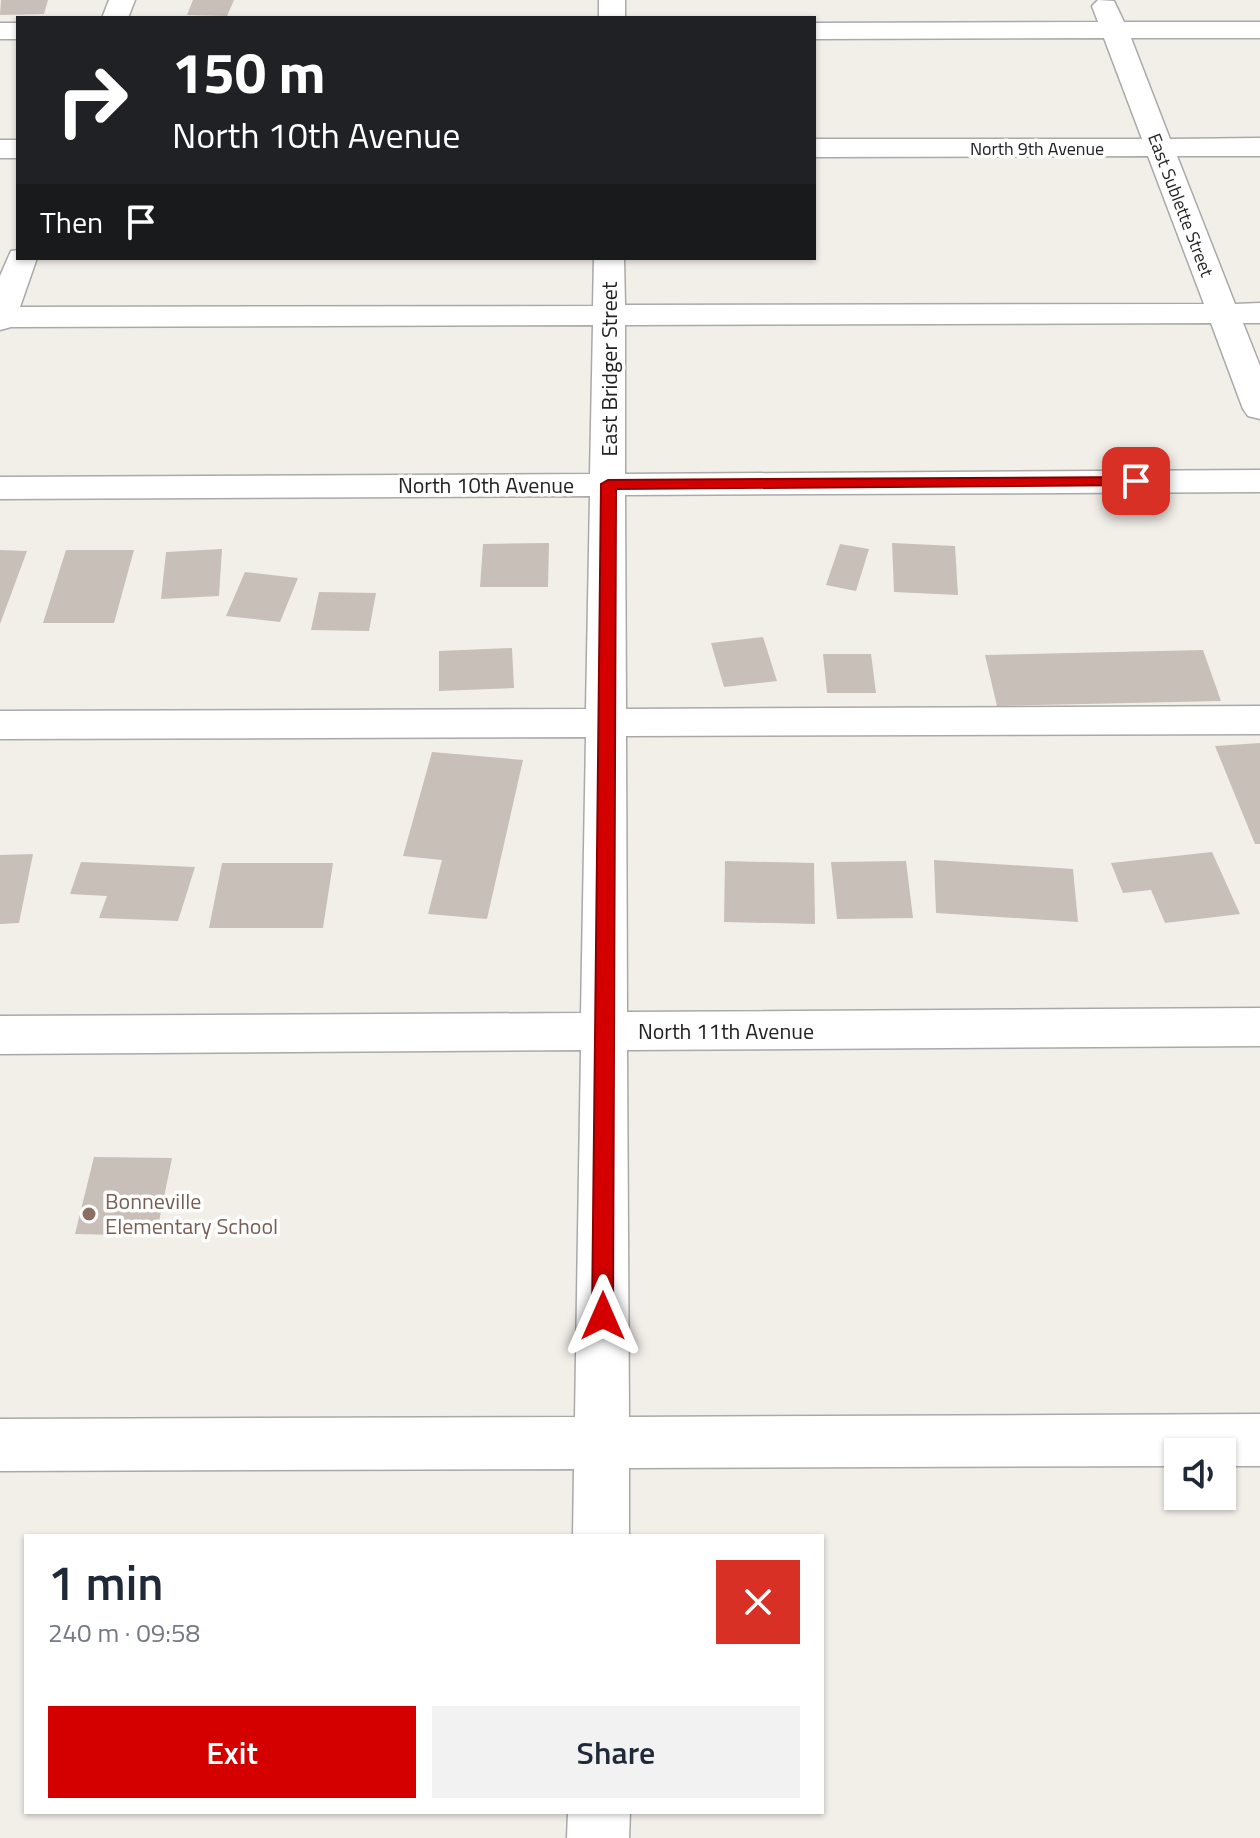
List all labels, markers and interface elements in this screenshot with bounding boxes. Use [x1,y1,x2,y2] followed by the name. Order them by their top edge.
[172,30,325,115] text: 150 m
[40,48,144,152] icon: right
[172,107,460,162] text: North 10th Avenue
[1141,129,1221,281] street label: East Sublette Street
[970,135,1104,162] street label: North 9th Avenue
[40,199,103,245] text: Then
[119,200,163,244] icon: arrive
[592,281,626,457] street label: East Bridger Street
[1102,447,1170,515] pin
[1114,459,1158,503] icon: arrive
[398,468,574,502] street label: North 10th Avenue
[638,1014,814,1048] street label: North 11th Avenue
[105,1184,278,1243] place label: Bonneville Elementary School
[80,1205,98,1223] marker: Bonneville Elementary School
[561,1274,645,1358] position arrow
[1164,1438,1236,1510] map controls
[1164,1438,1236,1510] button: sound
[48,1546,163,1619] text: 1 min
[716,1560,800,1644] button: close
[48,1613,200,1652] text: 240 m · 09:58
[48,1706,416,1798] button: Exit
[432,1706,800,1798] button: Share

